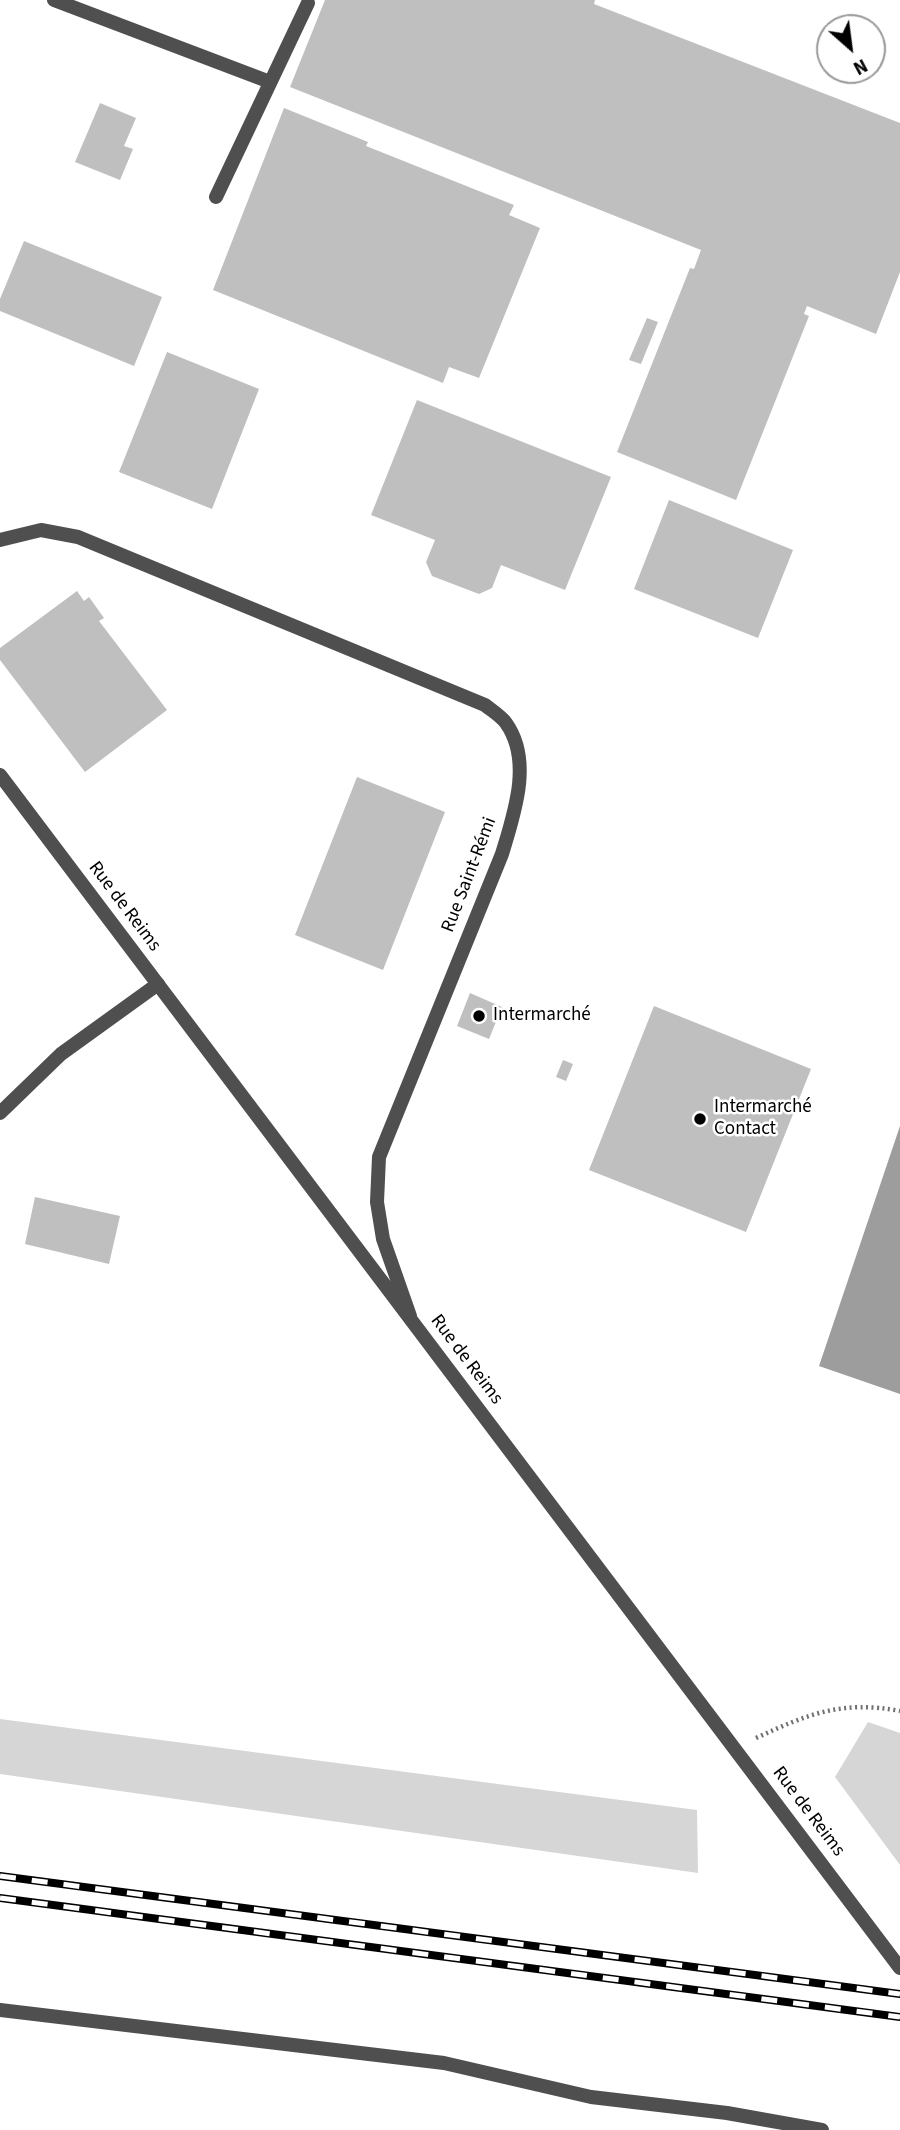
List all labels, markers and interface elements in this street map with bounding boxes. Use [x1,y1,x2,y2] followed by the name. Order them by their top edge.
[816,14,886,84] north arrow
[848,51,872,81] text: N
[438,814,502,936] street label: Rue Saint-Rémi
[83,858,165,956] street label: Rue de Reims
[493,1005,591,1027] place label: Intermarché
[471,1008,487,1024] marker: Intermarché
[714,1097,812,1141] place label: Intermarché Contact
[692,1111,708,1127] marker: Intermarché Contact
[425,1311,507,1409] street label: Rue de Reims
[767,1763,849,1861] street label: Rue de Reims

